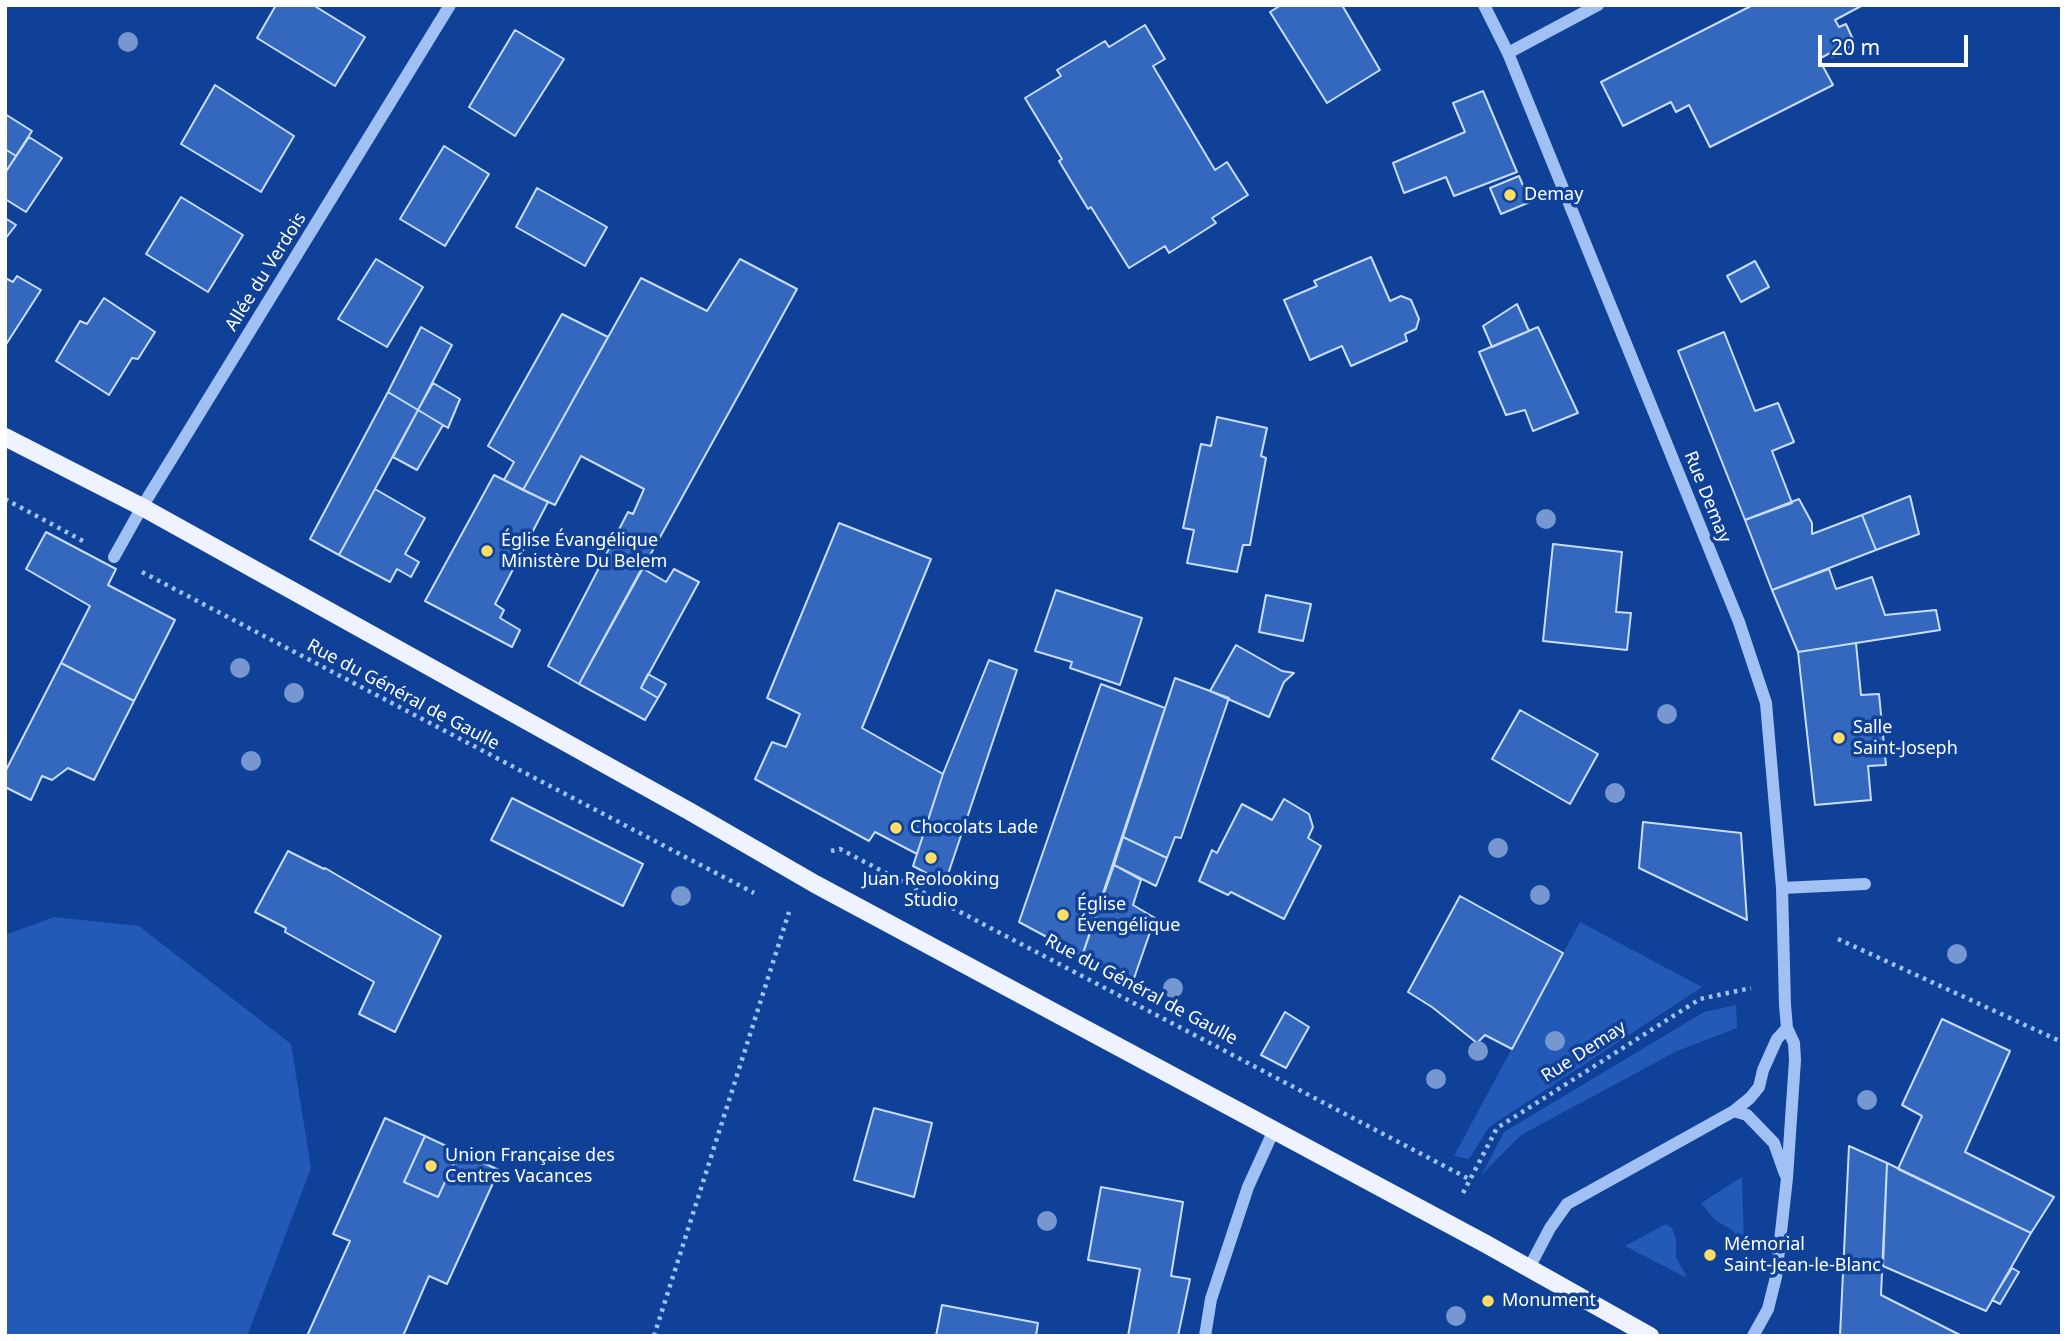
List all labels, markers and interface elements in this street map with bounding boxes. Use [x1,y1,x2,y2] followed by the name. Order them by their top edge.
[1822,21,1972,65] scale bar
[1831,33,1880,61] text: 20 m
[1524,184,1583,206] place label: Demay
[1502,187,1518,203] marker: Demay
[221,209,311,335] street label: Allée du Verdois
[1679,448,1735,546] street label: Rue Demay
[501,530,667,572] place label: Église Évangélique Ministère Du Belem
[479,543,495,559] marker: Église Évangélique Ministère Du Belem
[303,635,503,755] street label: Rue du Général de Gaulle
[1853,717,1958,760] place label: Salle Saint-Joseph
[1831,730,1847,746] marker: Salle Saint-Joseph
[910,817,1038,839] place label: Chocolats Lade
[888,820,904,836] marker: Chocolats Lade
[923,850,939,866] marker: Juan Reolooking Studio
[862,869,1000,912] place label: Juan Reolooking Studio
[1077,894,1180,936] place label: Église Évengélique
[1055,907,1071,923] marker: Église Évengélique
[1041,930,1241,1050] street label: Rue du Général de Gaulle
[1538,1017,1630,1087] street label: Rue Demay
[445,1145,615,1188] place label: Union Française des Centres Vacances
[423,1158,439,1174] marker: Union Française des Centres Vacances
[1724,1234,1881,1276] place label: Mémorial Saint-Jean-le-Blanc
[1702,1247,1718,1263] marker: Mémorial Saint-Jean-le-Blanc
[1502,1290,1596,1312] place label: Monument
[1480,1293,1496,1309] marker: Monument

